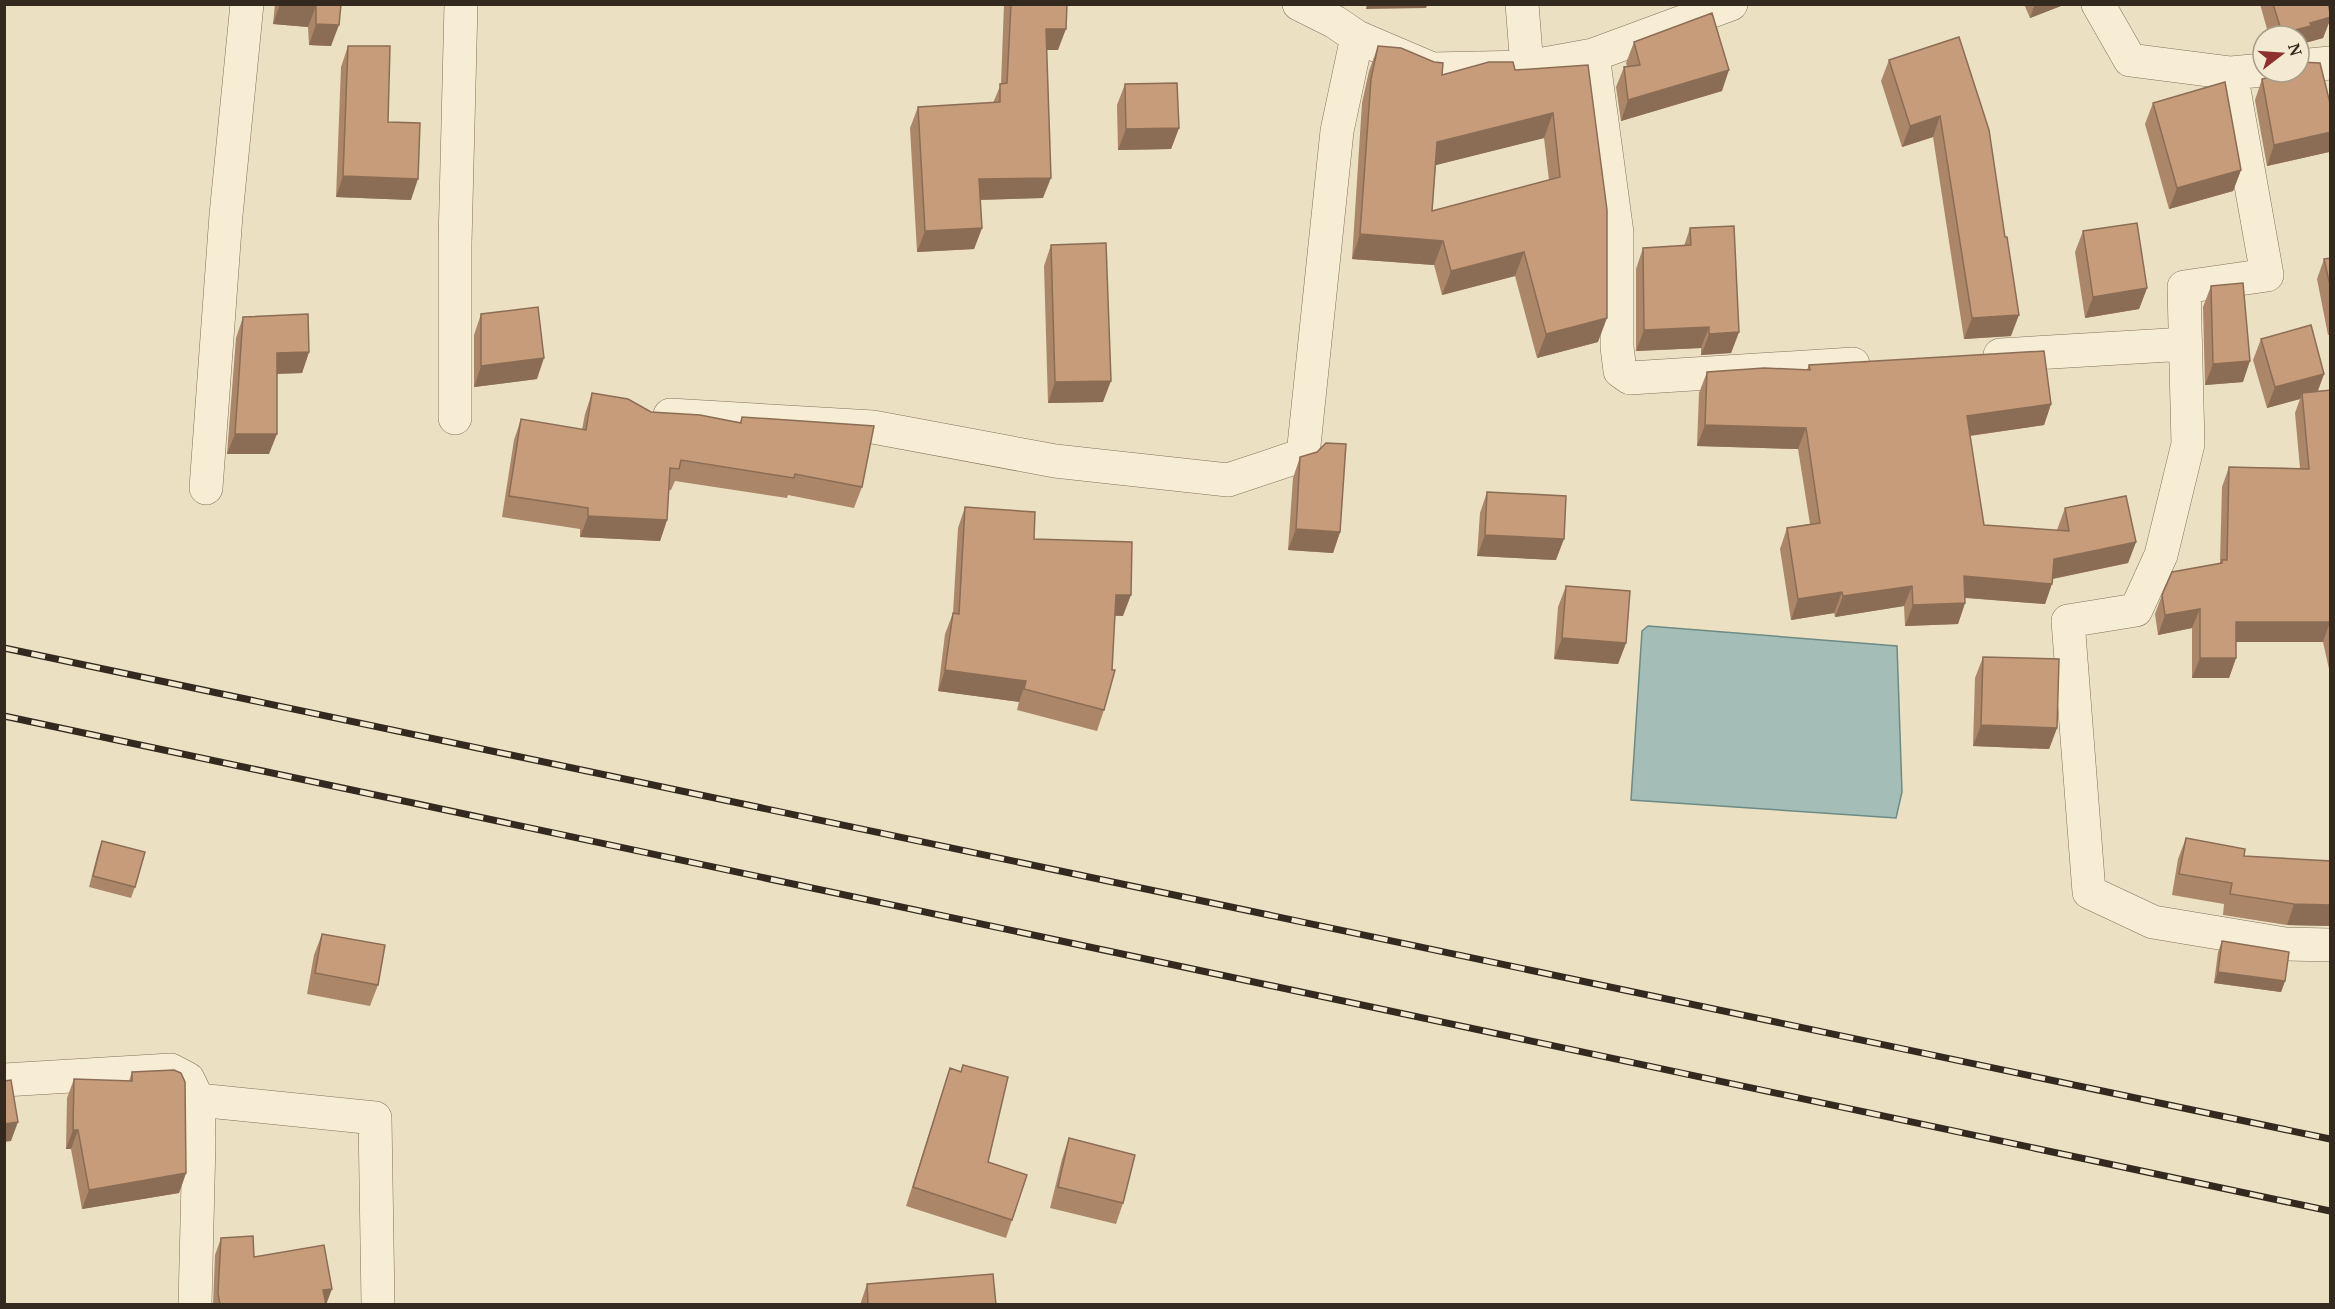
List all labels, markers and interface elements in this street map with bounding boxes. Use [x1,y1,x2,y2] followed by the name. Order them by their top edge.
[2251,24,2311,84] north arrow
[2283,41,2308,59] text: N

